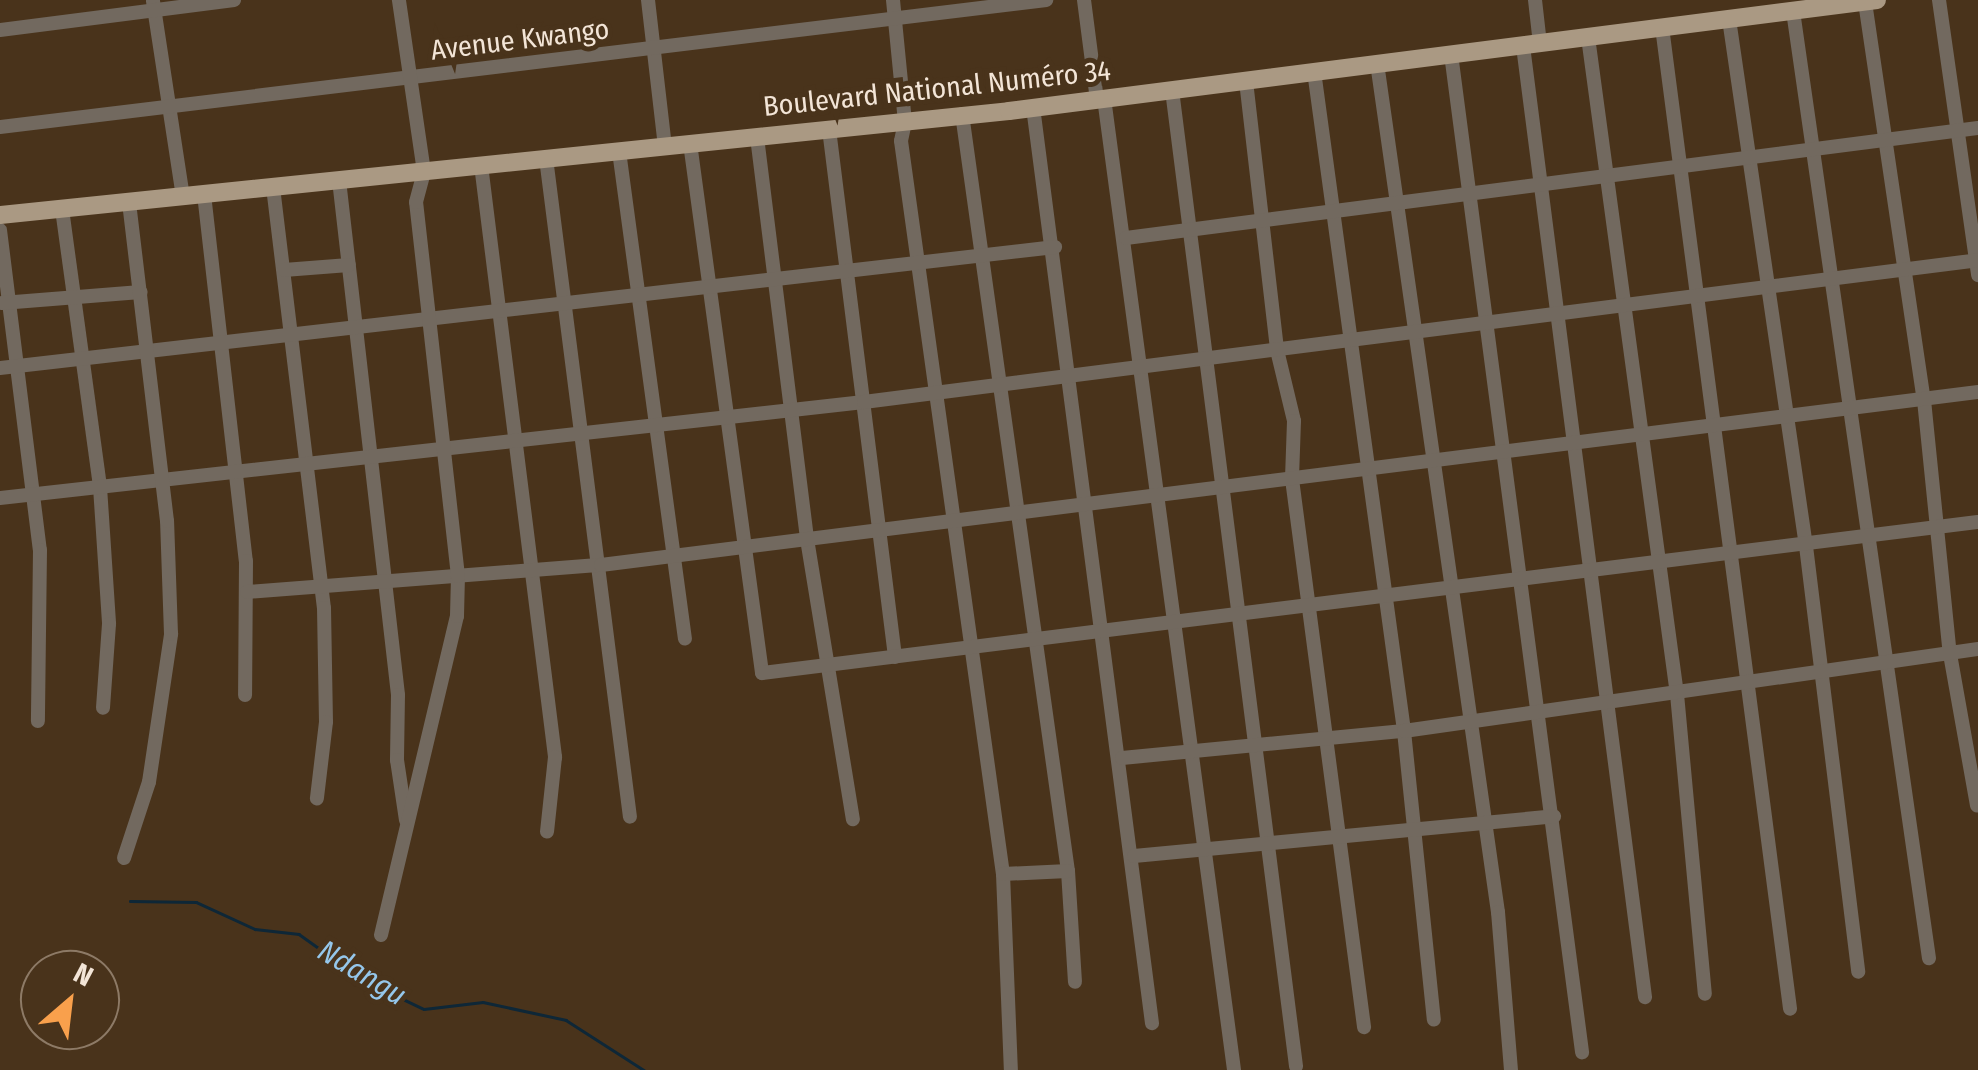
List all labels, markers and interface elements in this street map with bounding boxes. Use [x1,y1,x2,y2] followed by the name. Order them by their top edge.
[429,12,611,68] street label: Avenue Kwango
[762,54,1112,124] street label: Boulevard National Numéro 34
[311,933,413,1013] water label: Ndangu
[20,950,120,1050] north arrow
[68,956,99,993] text: N

